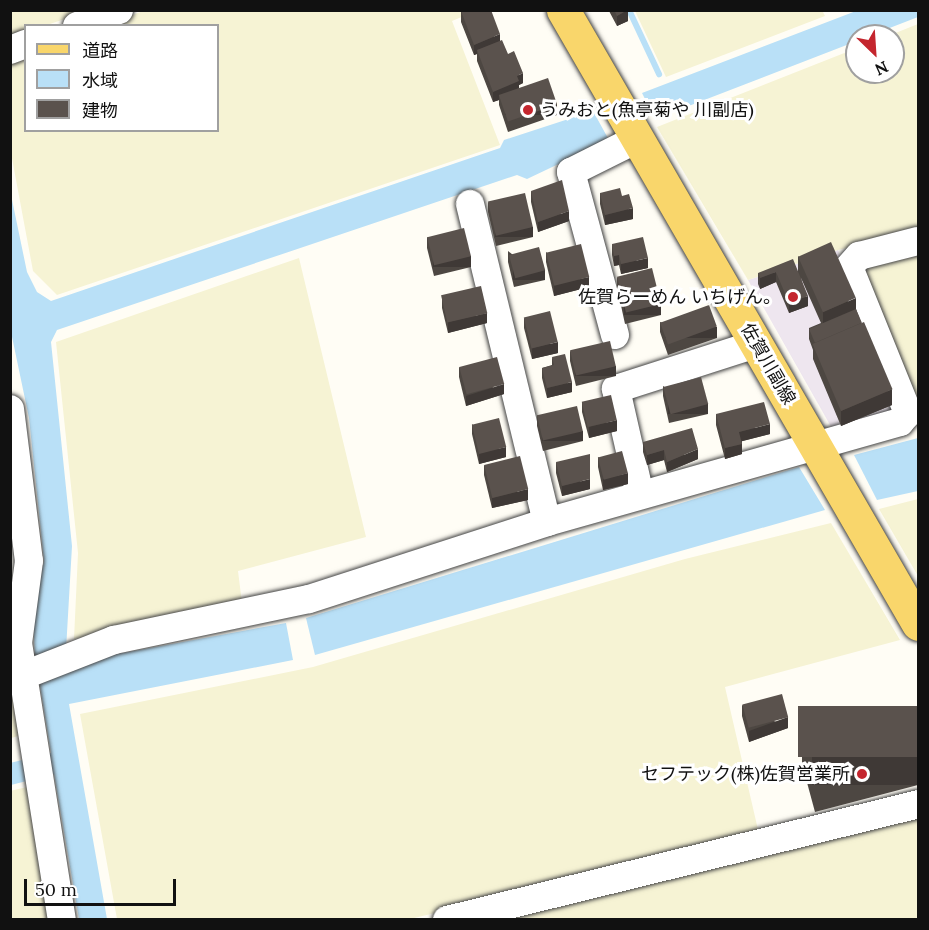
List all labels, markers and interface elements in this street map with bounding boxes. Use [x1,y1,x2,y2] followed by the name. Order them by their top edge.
[24,24,219,132] legend
[845,24,905,84] north arrow
[82,39,118,62] text: 道路
[872,57,892,80] text: N
[82,69,118,92] text: 水域
[82,99,118,122] text: 建物
[540,99,754,121] place label: うみおと(魚亭菊や 川副店)
[521,103,535,117] marker: うみおと(魚亭菊や 川副店)
[578,286,781,308] place label: 佐賀らーめん いちげん。
[786,290,800,304] marker: 佐賀らーめん いちげん。
[736,320,800,408] street label: 佐賀川副線
[641,763,850,785] place label: セフテック(株)佐賀営業所
[855,767,869,781] marker: セフテック(株)佐賀営業所
[27,867,178,905] scale bar
[35,878,77,901] text: 50 m

